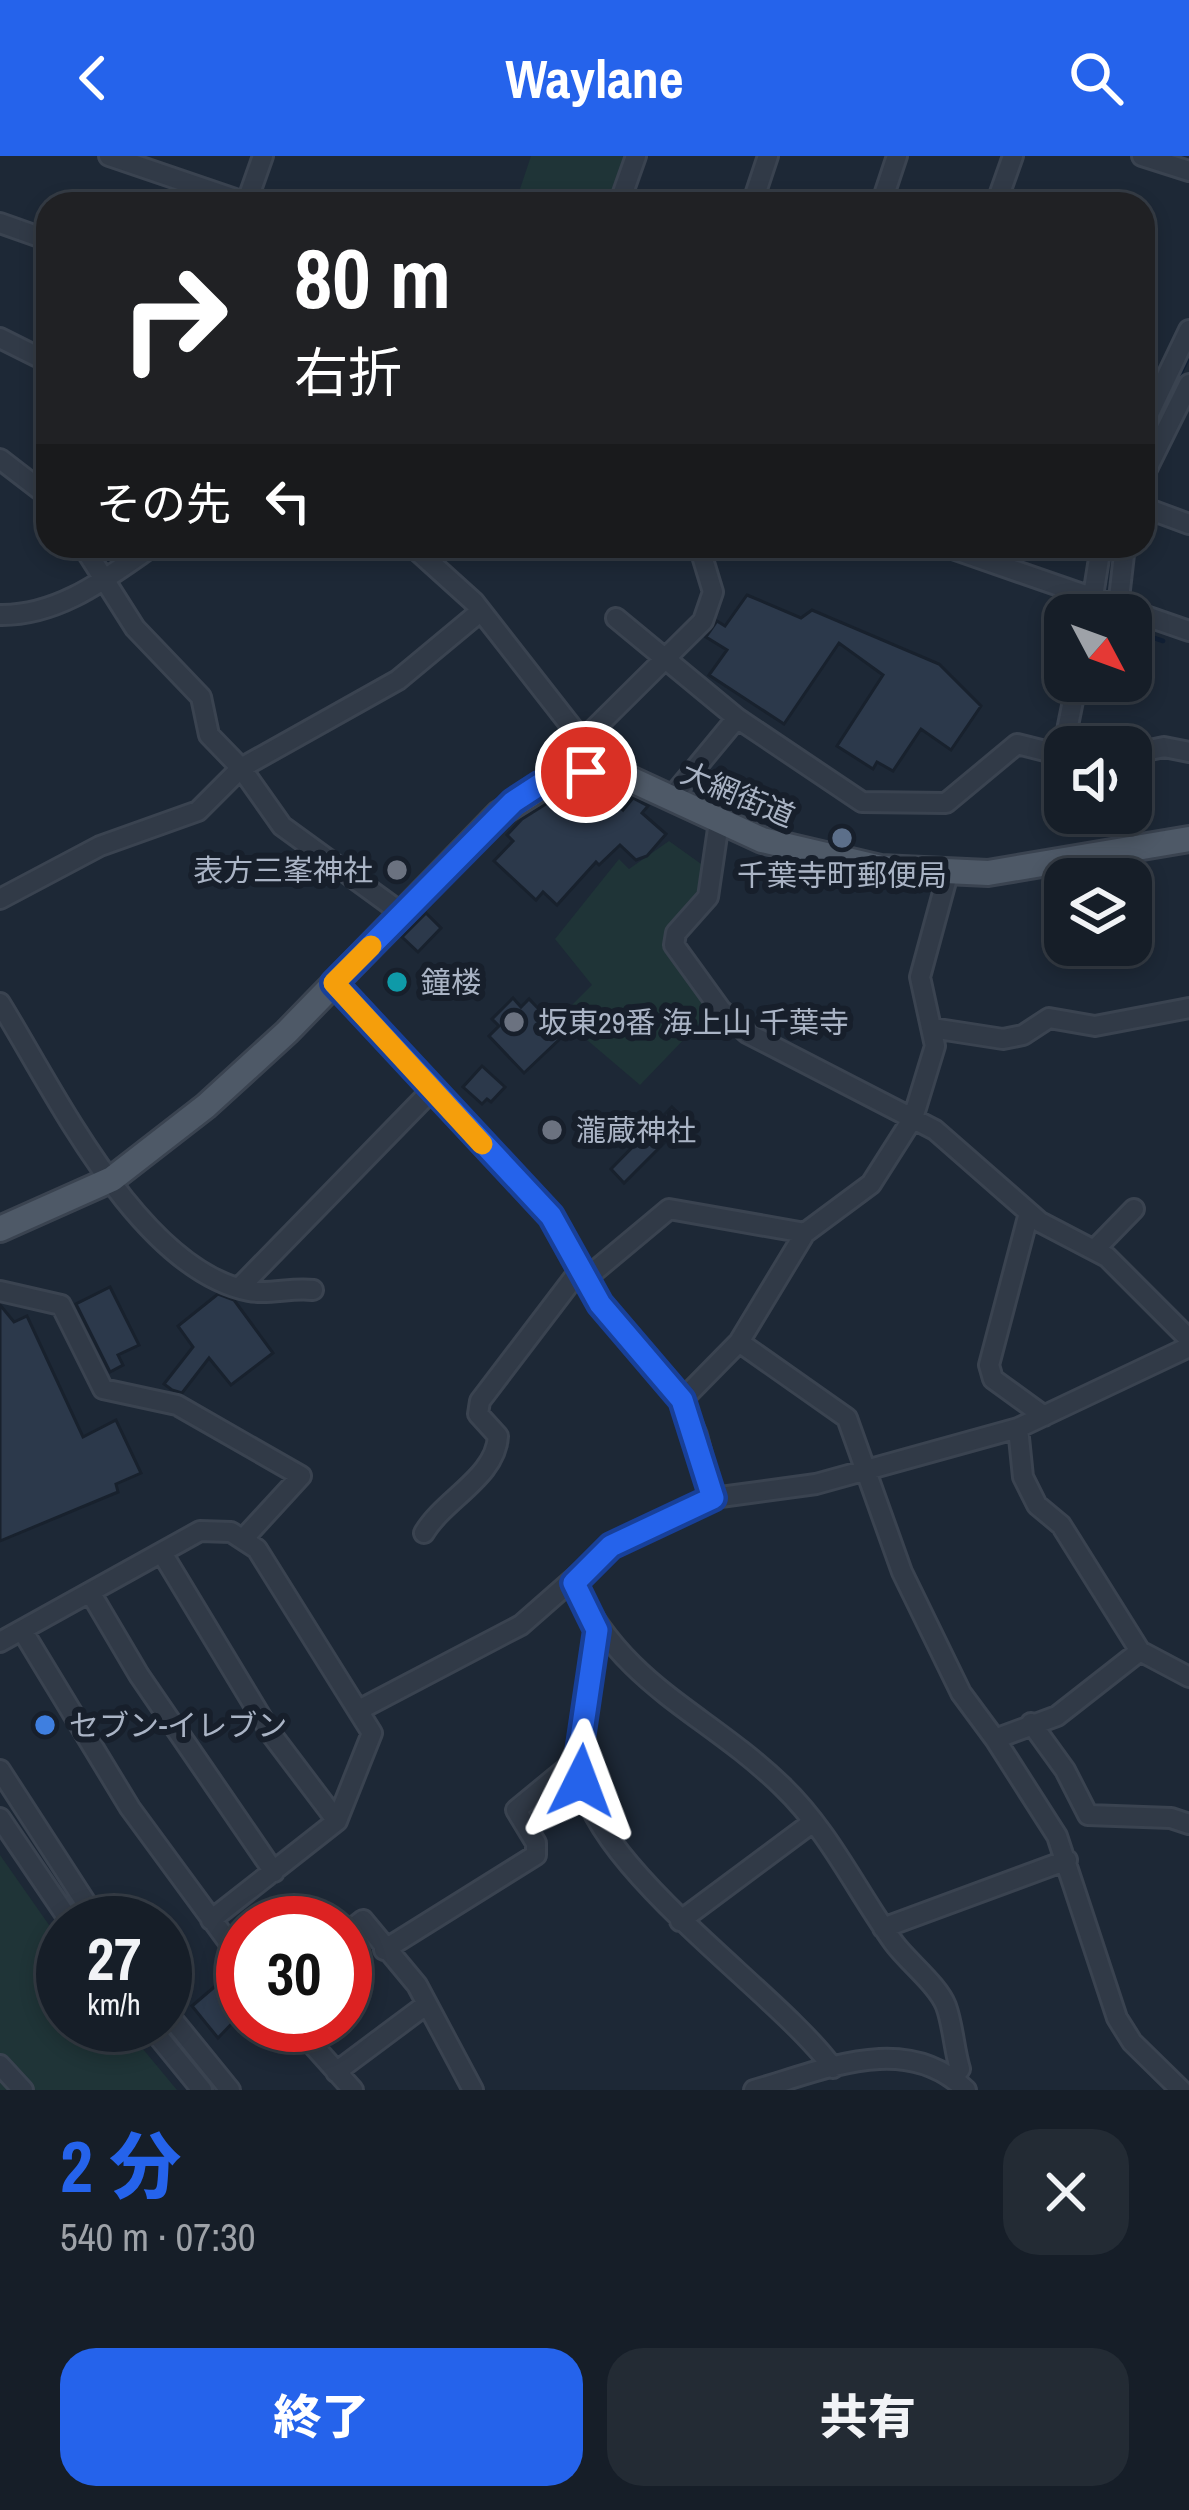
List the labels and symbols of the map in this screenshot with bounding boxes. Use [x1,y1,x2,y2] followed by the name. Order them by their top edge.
[1044,594,1152,702] north arrow
[535,721,637,823] pin
[675,752,801,836] street label: 大網街道
[829,825,855,851] marker: 千葉寺町郵便局
[193,850,373,890] place label: 表方三峯神社
[737,855,947,895] place label: 千葉寺町郵便局
[384,857,410,883] marker: 表方三峯神社
[421,962,481,1002] place label: 鐘楼
[384,969,410,995] marker: 鐘楼
[538,1002,849,1042] place label: 坂東29番 海上山 千葉寺
[501,1009,527,1035] marker: 坂東29番 海上山 千葉寺
[576,1110,696,1150] place label: 瀧蔵神社
[539,1117,565,1143] marker: 瀧蔵神社
[69,1705,287,1745] place label: セブン-イレブン
[32,1712,58,1738] marker: セブン-イレブン
[518,1718,644,1844] position arrow
[216,1896,372,2052] speed limit sign: 30

